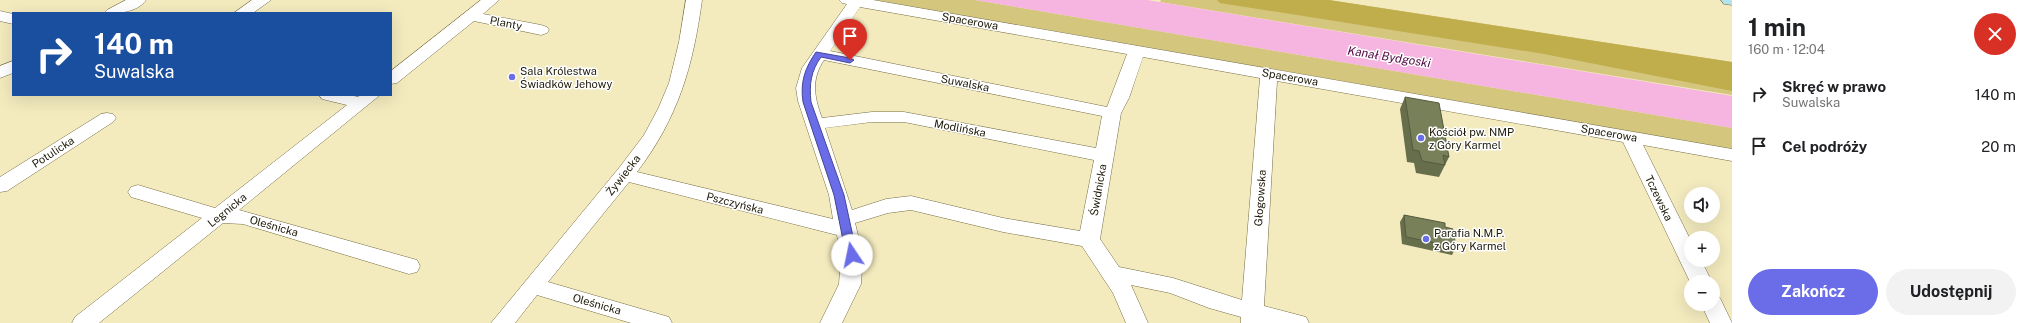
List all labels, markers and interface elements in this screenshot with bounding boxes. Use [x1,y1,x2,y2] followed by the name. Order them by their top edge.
[941,10,999,32] street label: Spacerowa
[1748,13,1806,41] text: 1 min
[1974,13,2016,55] button: close
[489,14,523,32] street label: Planty
[833,19,867,60] pin
[839,25,861,47] icon: arrive
[94,27,174,60] text: 140 m
[28,28,80,80] icon: right
[1748,42,1825,57] text: 160 m · 12:04
[1346,44,1432,70] water label: Kanał Bydgoski
[94,61,174,82] text: Suwalska
[520,65,612,90] place label: Sala Królestwa Świadków Jehowy
[1261,66,1319,88] street label: Spacerowa
[507,72,517,82] marker: Sala Królestwa Świadków Jehowy
[940,72,990,94] street label: Suwalska
[1782,78,1886,95] text: Skręć w prawo
[1748,83,1770,105] icon: right
[1975,86,2016,103] text: 140 m
[1782,95,1840,110] text: Suwalska
[933,117,987,139] street label: Modlińska
[1580,122,1638,144] street label: Spacerowa
[1429,126,1514,151] place label: Kościół pw. NMP z Góry Karmel
[1416,133,1426,143] marker: Kościół pw. NMP z Góry Karmel
[30,134,76,170] street label: Potulicka
[1748,135,1770,157] icon: arrive
[1782,138,1867,155] text: Cel podróży
[1981,138,2016,155] text: 20 m
[603,152,643,198] street label: Żywiecka
[1087,163,1108,217] street label: Świdnicka
[1252,169,1268,227] street label: Głogowska
[1643,173,1675,223] street label: Tczewska
[1684,187,1720,311] map controls
[1684,187,1720,223] button: sound
[705,190,765,216] street label: Pszczyńska
[205,191,249,229] street label: Legnicka
[248,213,300,239] street label: Oleśnicka
[1434,227,1506,252] place label: Parafia N.M.P. z Góry Karmel
[1684,231,1720,267] button: +
[831,234,873,276] position arrow
[1421,234,1431,244] marker: Parafia N.M.P. z Góry Karmel
[1748,269,1878,315] button: Zakończ
[1886,269,2016,315] button: Udostępnij
[1684,275,1720,311] button: −
[571,291,623,317] street label: Oleśnicka

